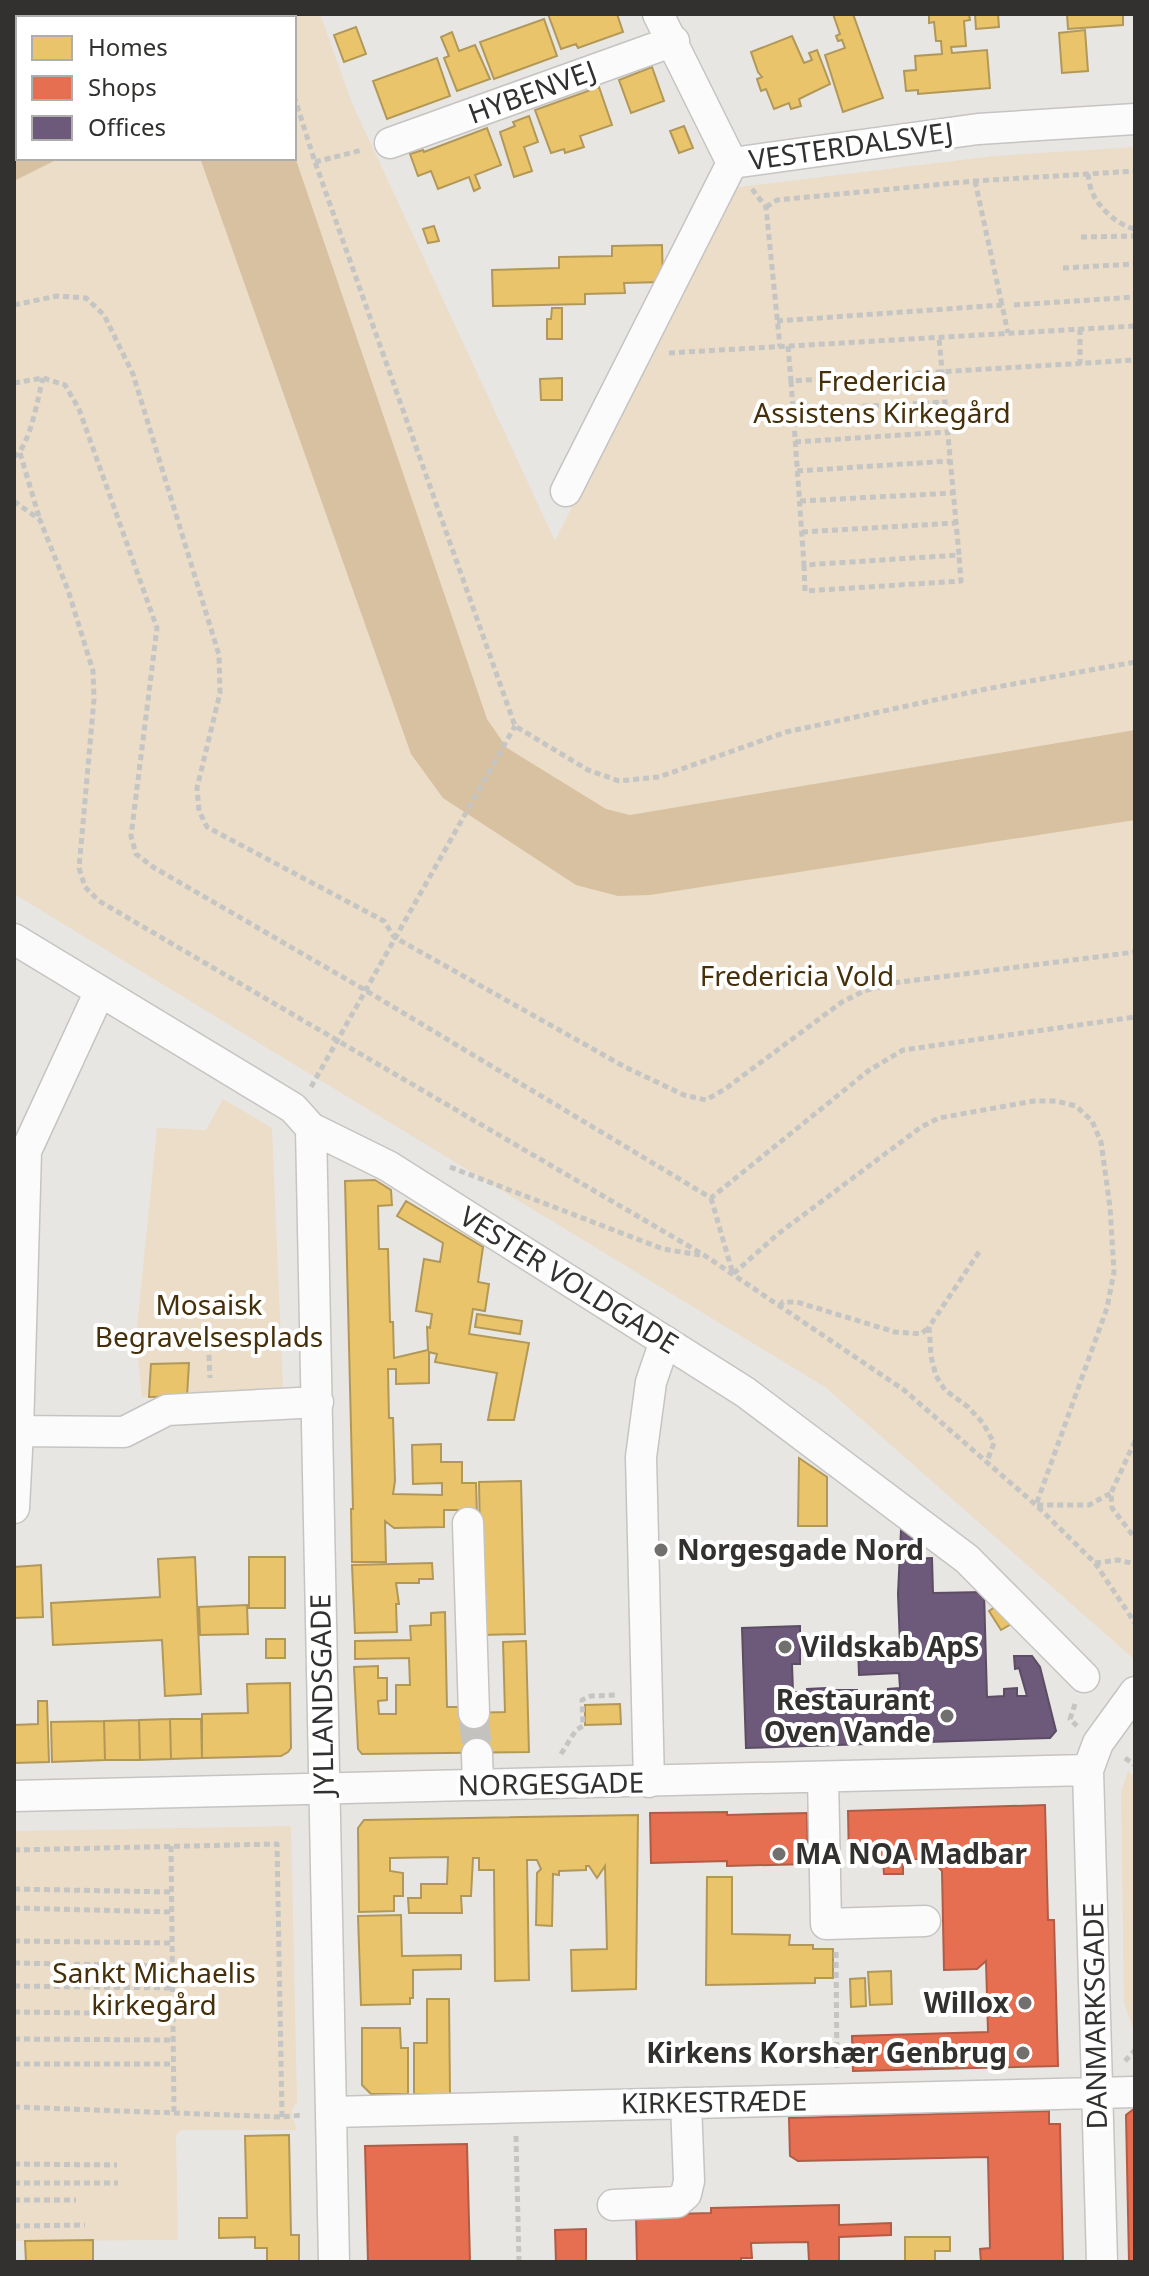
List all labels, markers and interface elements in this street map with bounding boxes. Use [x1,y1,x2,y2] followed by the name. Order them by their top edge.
[16,16,296,160] legend
[88,30,168,63] text: Homes
[463,50,601,132] street label: HYBENVEJ
[88,70,157,103] text: Shops
[88,110,166,143] text: Offices
[746,112,955,178] street label: VESTERDALSVEJ
[753,361,1011,431] park label: Fredericia Assistens Kirkegård
[700,956,894,994] park label: Fredericia Vold
[453,1196,686,1362] street label: VESTER VOLDGADE
[95,1285,323,1355] park label: Mosaisk Begravelsesplads
[677,1530,924,1568] place label: Norgesgade Nord
[652,1541,670,1559] marker: Norgesgade Nord
[300,1594,342,1799] street label: JYLLANDSGADE
[801,1627,979,1665] place label: Vildskab ApS
[776,1638,794,1656] marker: Vildskab ApS
[764,1680,931,1750] place label: Restaurant Oven Vande
[938,1707,956,1725] marker: Restaurant Oven Vande
[458,1762,644,1804] street label: NORGESGADE
[795,1834,1027,1872] place label: MA NOA Madbar
[770,1845,788,1863] marker: MA NOA Madbar
[1073,1902,1115,2130] street label: DANMARKSGADE
[52,1953,256,2023] park label: Sankt Michaelis kirkegård
[924,1983,1010,2021] place label: Willox
[1016,1994,1034,2012] marker: Willox
[646,2033,1007,2071] place label: Kirkens Korshær Genbrug
[1014,2044,1032,2062] marker: Kirkens Korshær Genbrug
[621,2080,807,2122] street label: KIRKESTRÆDE

